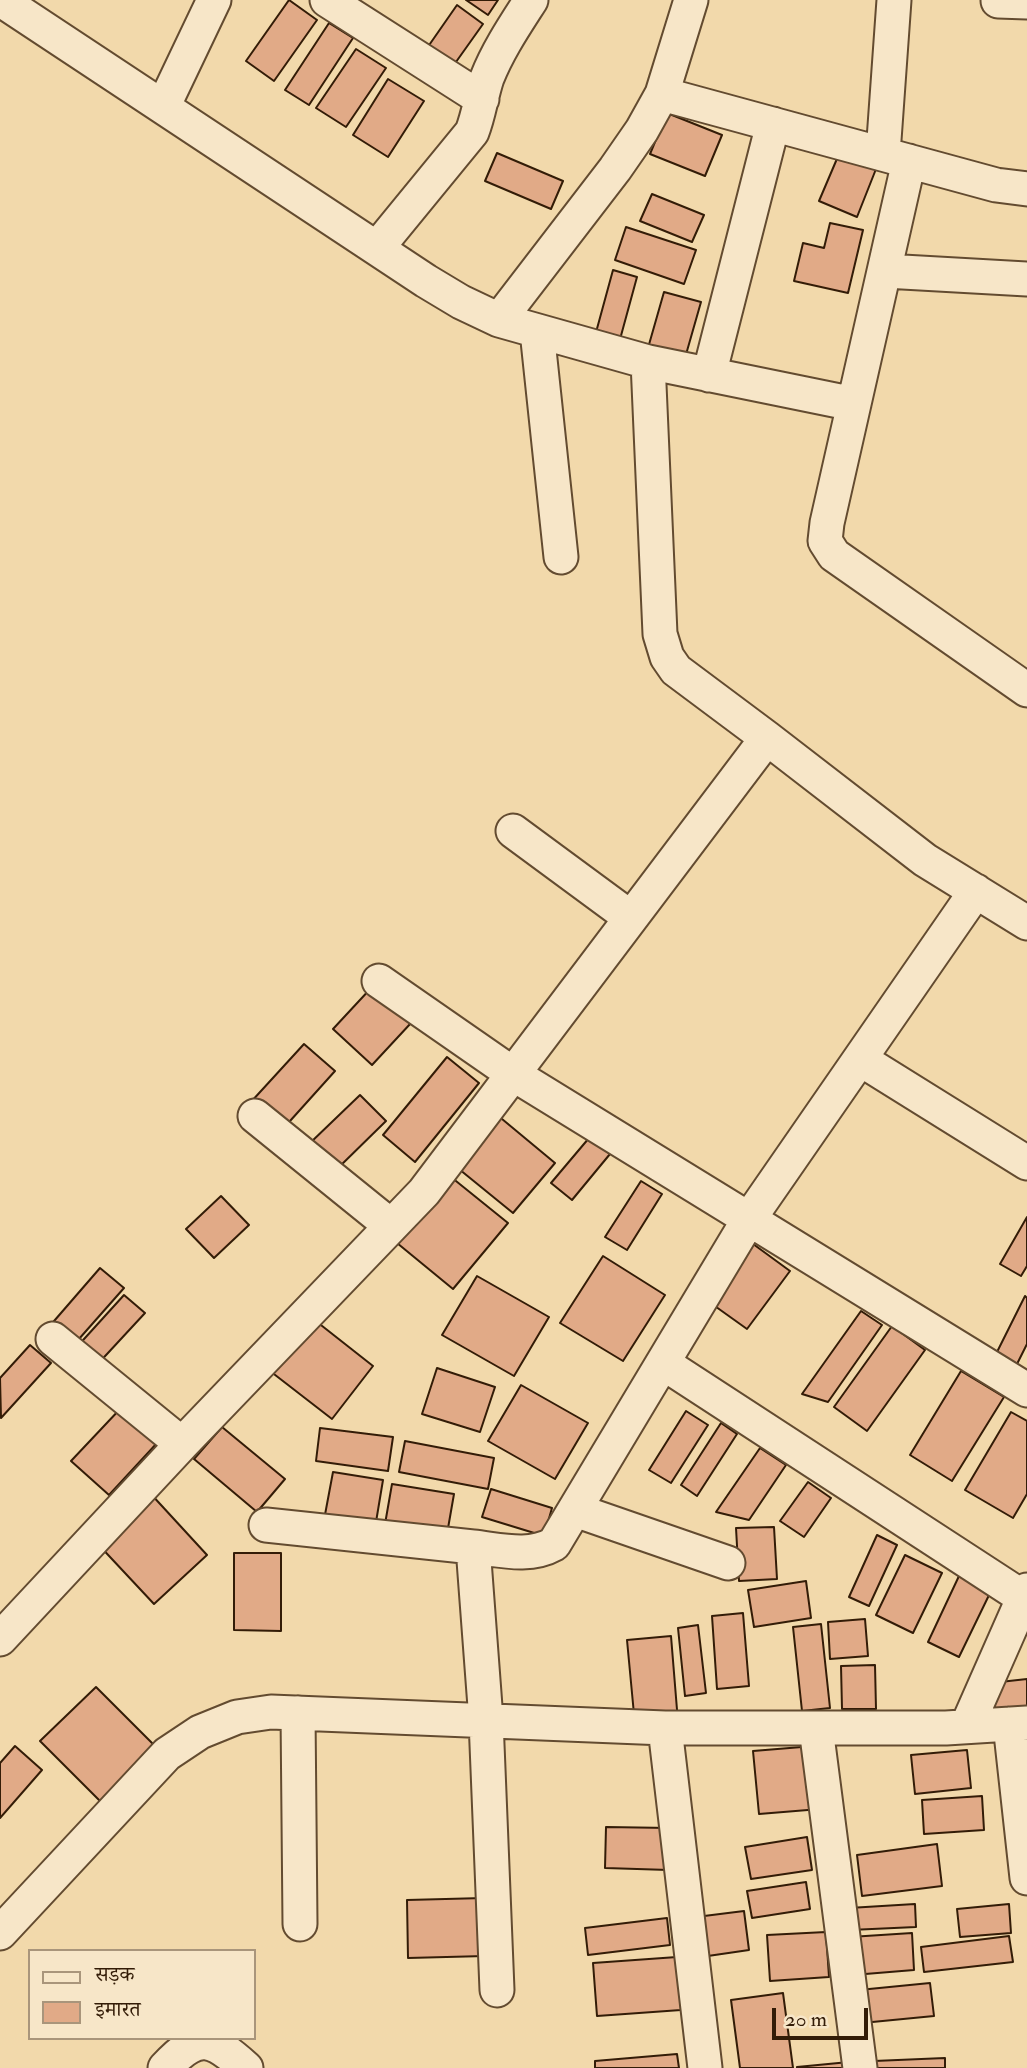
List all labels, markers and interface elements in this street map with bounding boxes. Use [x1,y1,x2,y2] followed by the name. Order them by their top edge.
[28,1949,256,2040] legend
[95,1961,134,1988] text: सड़क
[775,1994,871,2038] scale bar
[95,1996,141,2023] text: इमारत
[785,2006,827,2033] text: 20 m

